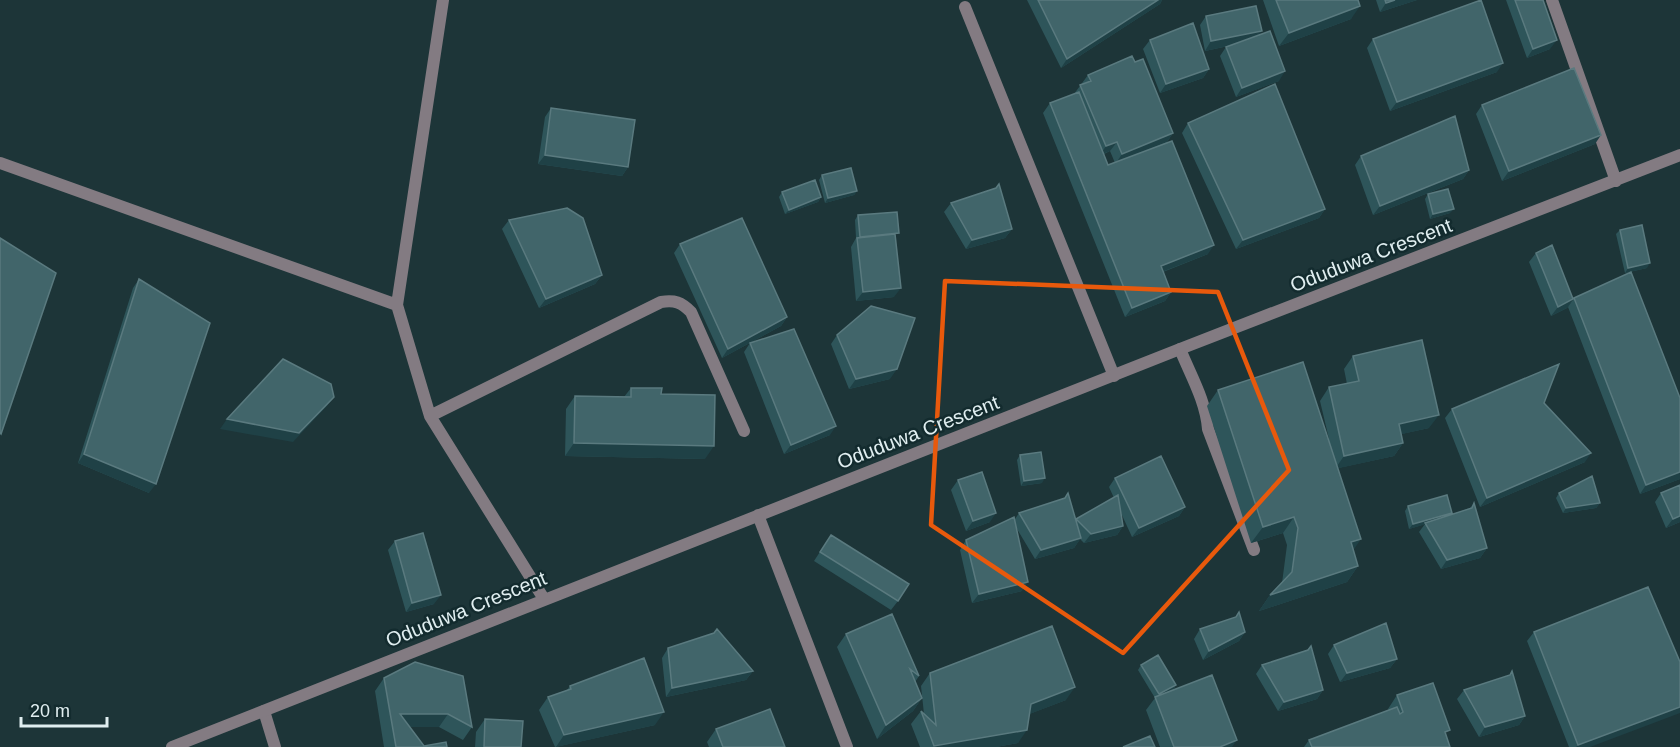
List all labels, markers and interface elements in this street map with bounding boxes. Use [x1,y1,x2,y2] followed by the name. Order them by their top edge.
[1287,214,1455,296] street label: Oduduwa Crescent
[834,391,1002,473] street label: Oduduwa Crescent
[383,567,550,651] street label: Oduduwa Crescent
[21,690,106,728] scale bar
[30,701,70,721] text: 20 m

